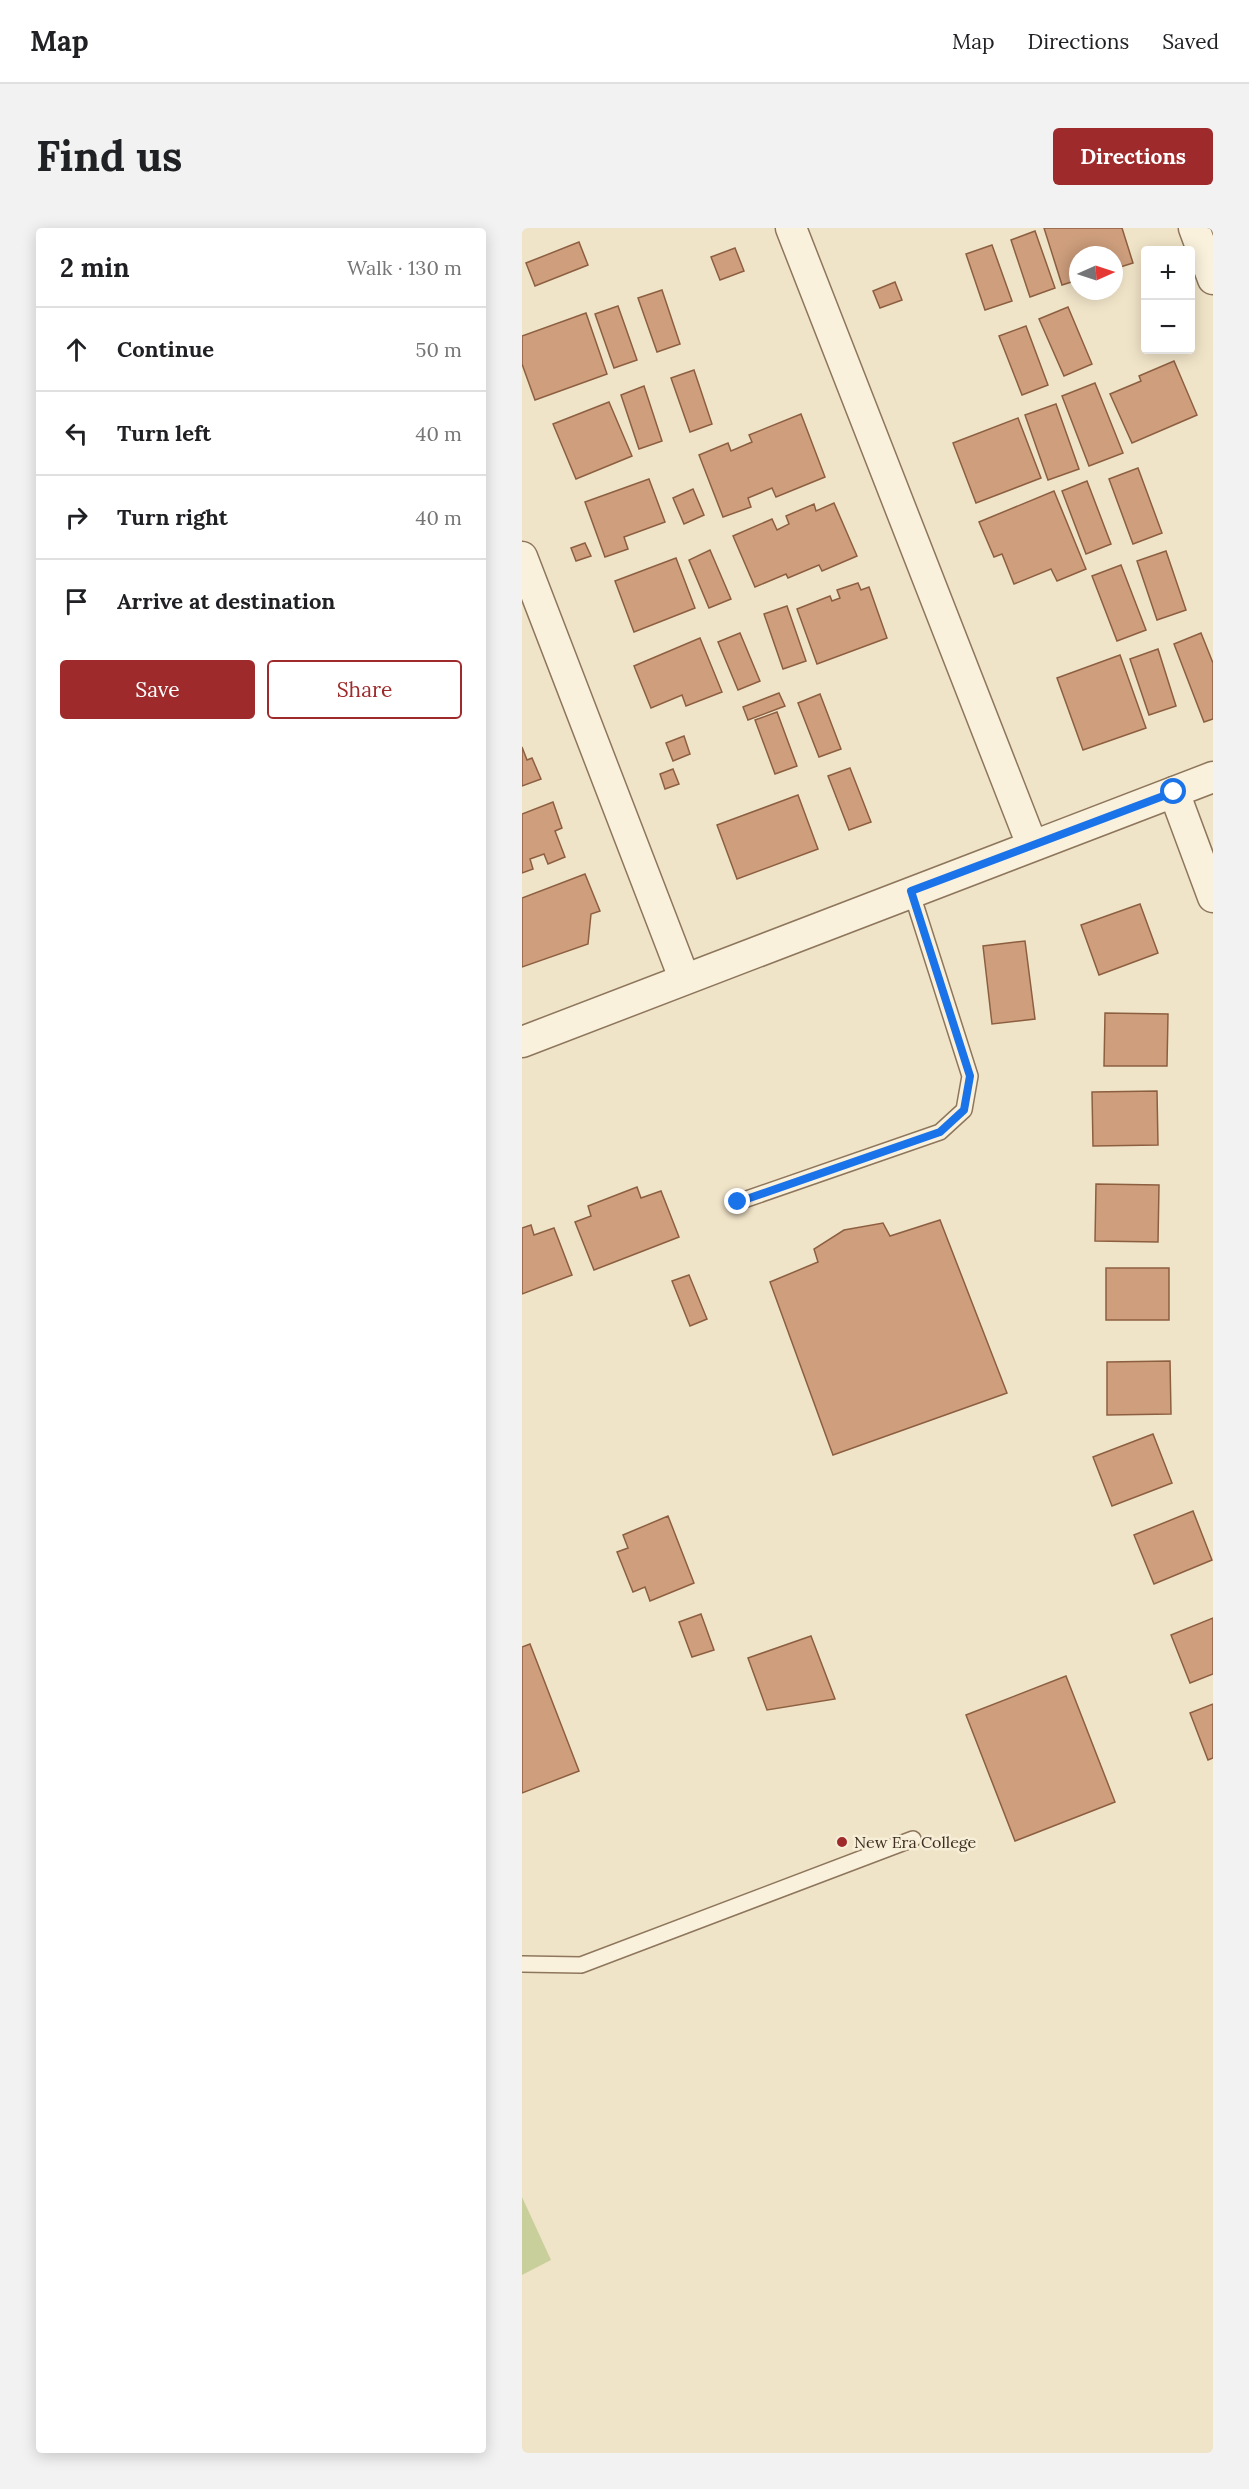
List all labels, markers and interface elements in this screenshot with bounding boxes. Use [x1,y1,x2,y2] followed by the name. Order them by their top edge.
[30,23,89,59] text: Map
[952,28,995,55] text: Map
[1028,28,1129,55] text: Directions
[1162,28,1219,55] text: Saved
[1053,128,1213,185] button: Directions
[36,129,182,183] text: Find us
[1069,246,1123,300] north arrow
[1141,246,1195,354] map controls
[1141,246,1195,300] button: +
[60,251,130,284] text: 2 min
[347,255,462,280] text: Walk · 130 m
[1141,300,1195,354] button: −
[60,333,93,366] icon: ahead
[117,335,214,363] text: Continue
[416,337,462,362] text: 50 m
[60,417,93,450] icon: left
[117,419,211,447] text: Turn left
[416,421,462,446] text: 40 m
[60,501,93,534] icon: right
[117,503,228,531] text: Turn right
[416,505,462,530] text: 40 m
[60,585,93,618] icon: arrive
[117,587,335,615] text: Arrive at destination
[60,660,255,719] button: Save
[267,660,462,719] button: Share
[1160,778,1186,804] route start
[724,1188,750,1214] route end
[854,1832,977,1852] place label: New Era College
[835,1835,849,1849] marker: New Era College

